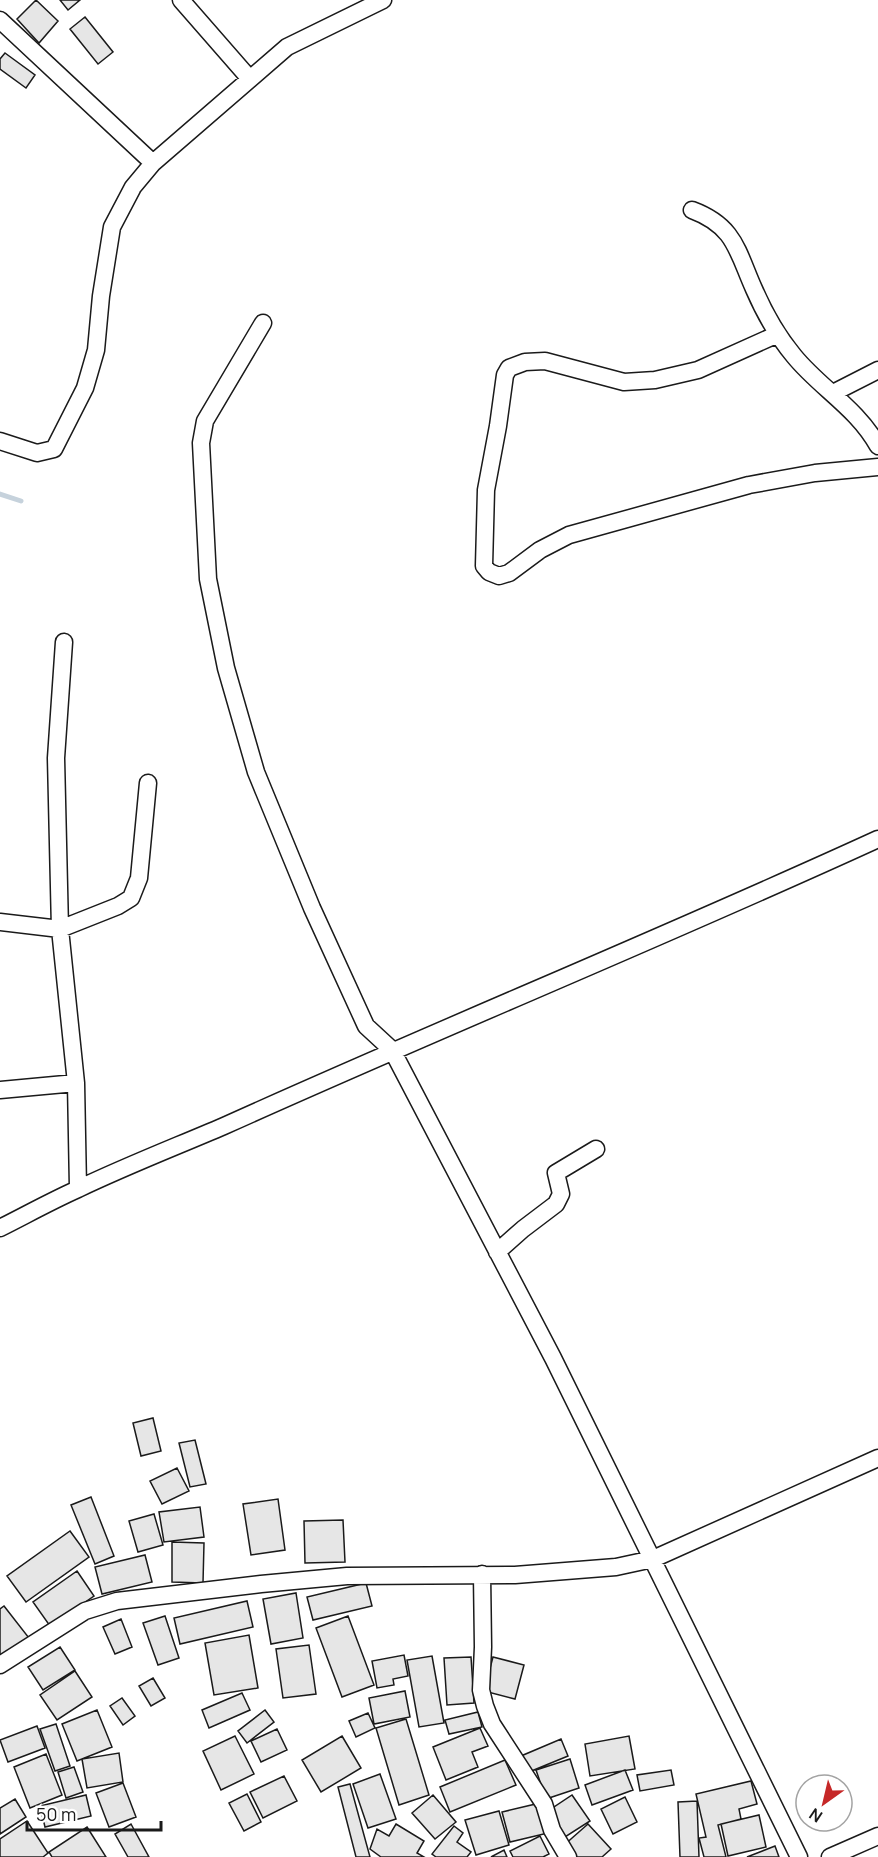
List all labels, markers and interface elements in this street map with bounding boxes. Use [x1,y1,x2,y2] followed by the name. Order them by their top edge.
[794,1773,854,1833] north arrow
[27,1794,160,1832] scale bar
[36,1802,76,1826] text: 50 m
[805,1803,827,1828] text: N

